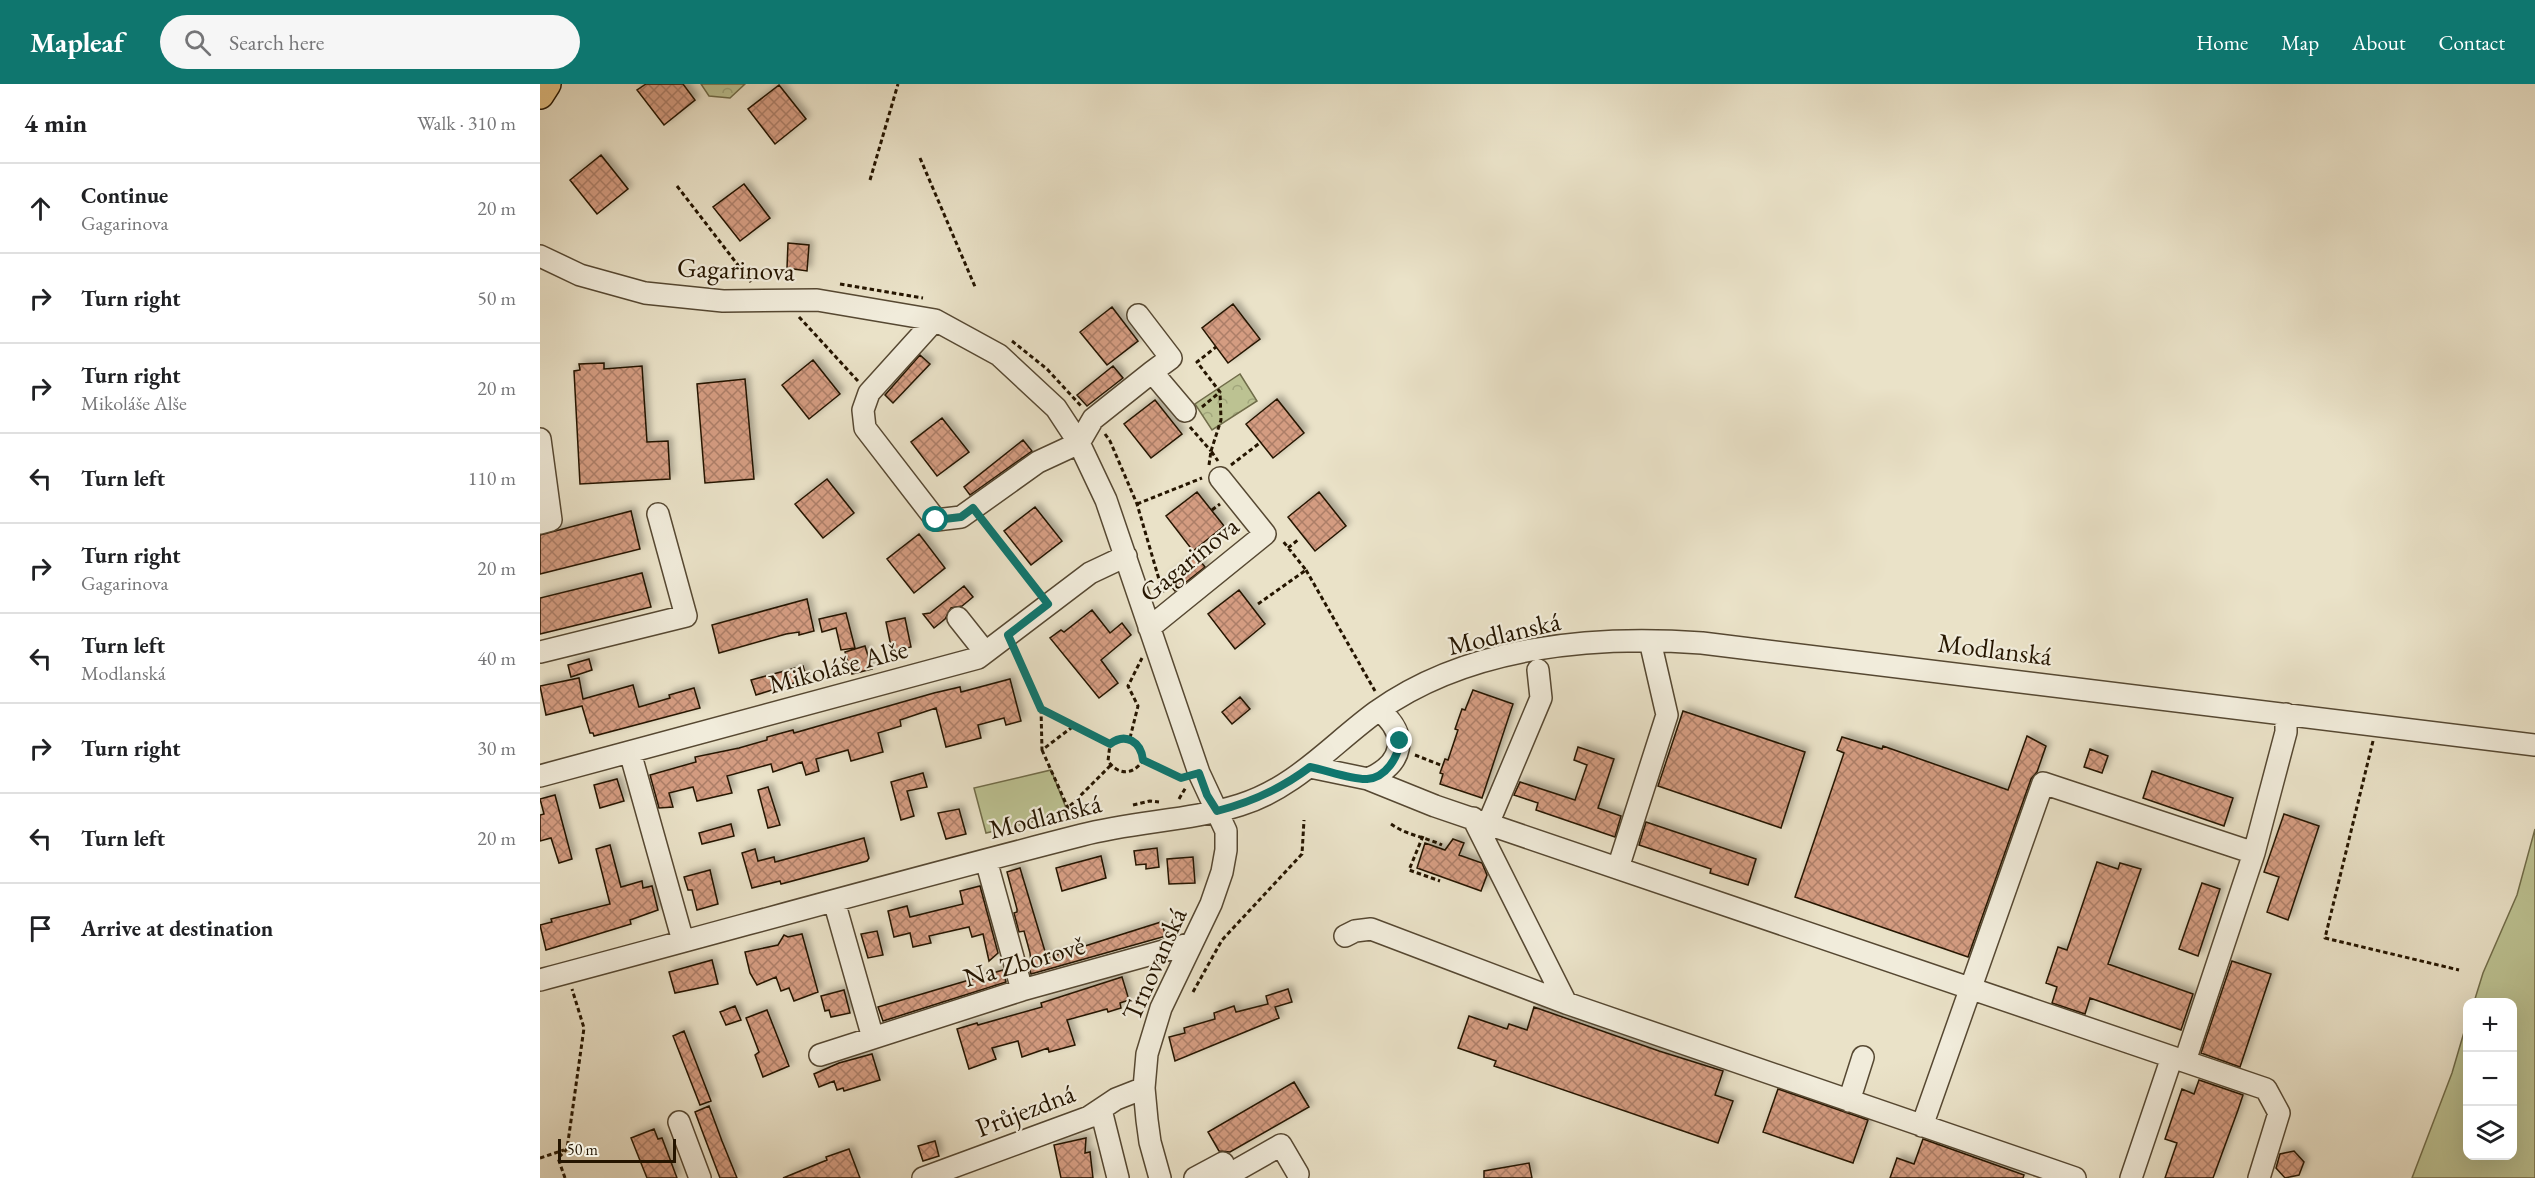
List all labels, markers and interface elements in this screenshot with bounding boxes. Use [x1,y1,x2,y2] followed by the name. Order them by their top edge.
[160,15,580,69] search box
[30,24,124,60] text: Mapleaf
[181,26,214,59] icon: search
[229,28,324,57] text: Search here
[2196,29,2248,56] text: Home
[2281,29,2319,56] text: Map
[2352,29,2405,56] text: About
[2438,29,2505,56] text: Contact
[24,106,87,140] text: 4 min
[417,110,516,136] text: Walk · 310 m
[81,181,168,210] text: Continue
[24,192,57,225] icon: ahead
[477,195,516,221] text: 20 m
[81,210,168,236] text: Gagarinova
[676,249,796,289] street label: Gagarinova
[24,282,57,315] icon: right
[81,284,180,313] text: Turn right
[477,285,516,311] text: 50 m
[81,361,180,390] text: Turn right
[24,372,57,405] icon: right
[477,375,516,401] text: 20 m
[81,390,187,416] text: Mikoláše Alše
[24,462,57,495] icon: left
[81,464,165,493] text: Turn left
[468,465,516,491] text: 110 m
[922,506,948,532] route start
[1132,508,1246,610] street label: Gagarinova
[81,541,180,570] text: Turn right
[24,552,57,585] icon: right
[477,555,516,581] text: 20 m
[81,570,168,596] text: Gagarinova
[1444,603,1564,663] street label: Modlanská
[1936,625,2054,673] street label: Modlanská
[81,631,165,660] text: Turn left
[764,631,912,701] street label: Mikoláše Alše
[24,642,57,675] icon: left
[477,645,516,671] text: 40 m
[81,660,166,686] text: Modlanská
[1386,727,1412,753] route end
[24,732,57,765] icon: right
[81,734,180,763] text: Turn right
[477,735,516,761] text: 30 m
[985,785,1105,847] street label: Modlanská
[24,822,57,855] icon: left
[81,824,165,853] text: Turn left
[477,825,516,851] text: 20 m
[1114,902,1195,1026] street label: Trnovanská
[24,912,57,945] icon: arrive
[81,914,273,943] text: Arrive at destination
[959,927,1089,995] street label: Na Zborově
[2463,998,2517,1160] map controls
[2463,998,2517,1052] button: +
[2463,1052,2517,1106] button: −
[970,1075,1080,1145] street label: Průjezdná
[2463,1106,2517,1160] button: layers
[558,1136,676,1164] scale bar
[567,1139,598,1160] text: 50 m

